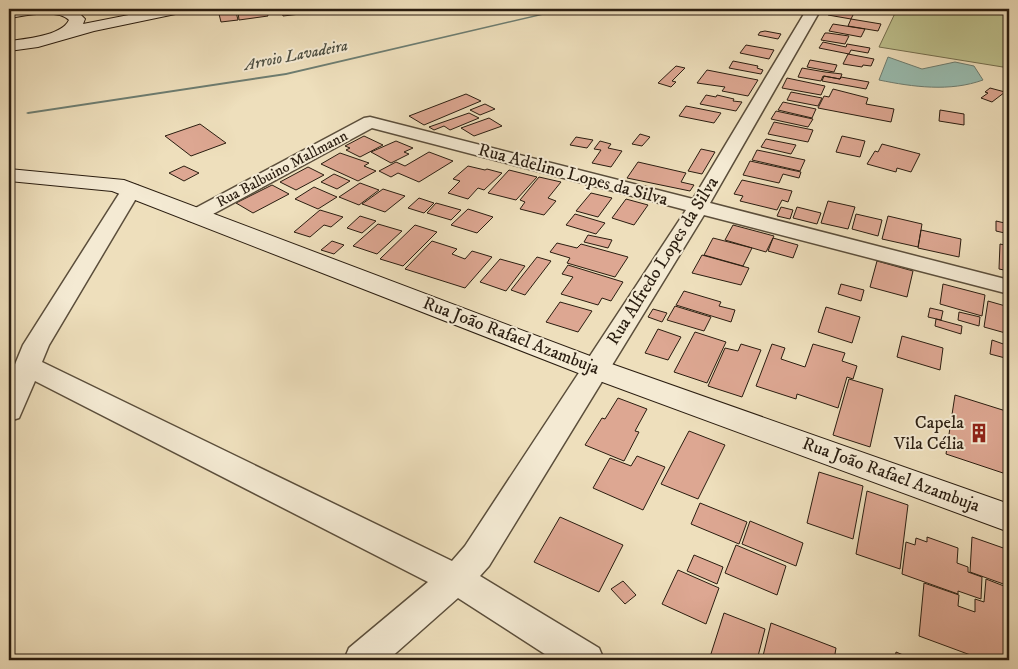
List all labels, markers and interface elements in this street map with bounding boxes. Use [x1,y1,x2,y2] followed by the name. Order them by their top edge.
[241,35,349,75] water label: Arroio Lavadeira
[213,126,351,212] street label: Rua Balbuino Mallmann
[476,139,671,211] street label: Rua Adelino Lopes da Silva
[602,173,724,349] street label: Rua Alfredo Lopes da Silva
[420,292,603,380] street label: Rua João Rafael Azambuja
[893,412,964,455] place label: Capela Vila Célia
[968,422,990,444] building icon: Capela Vila Célia
[799,433,983,517] street label: Rua João Rafael Azambuja

